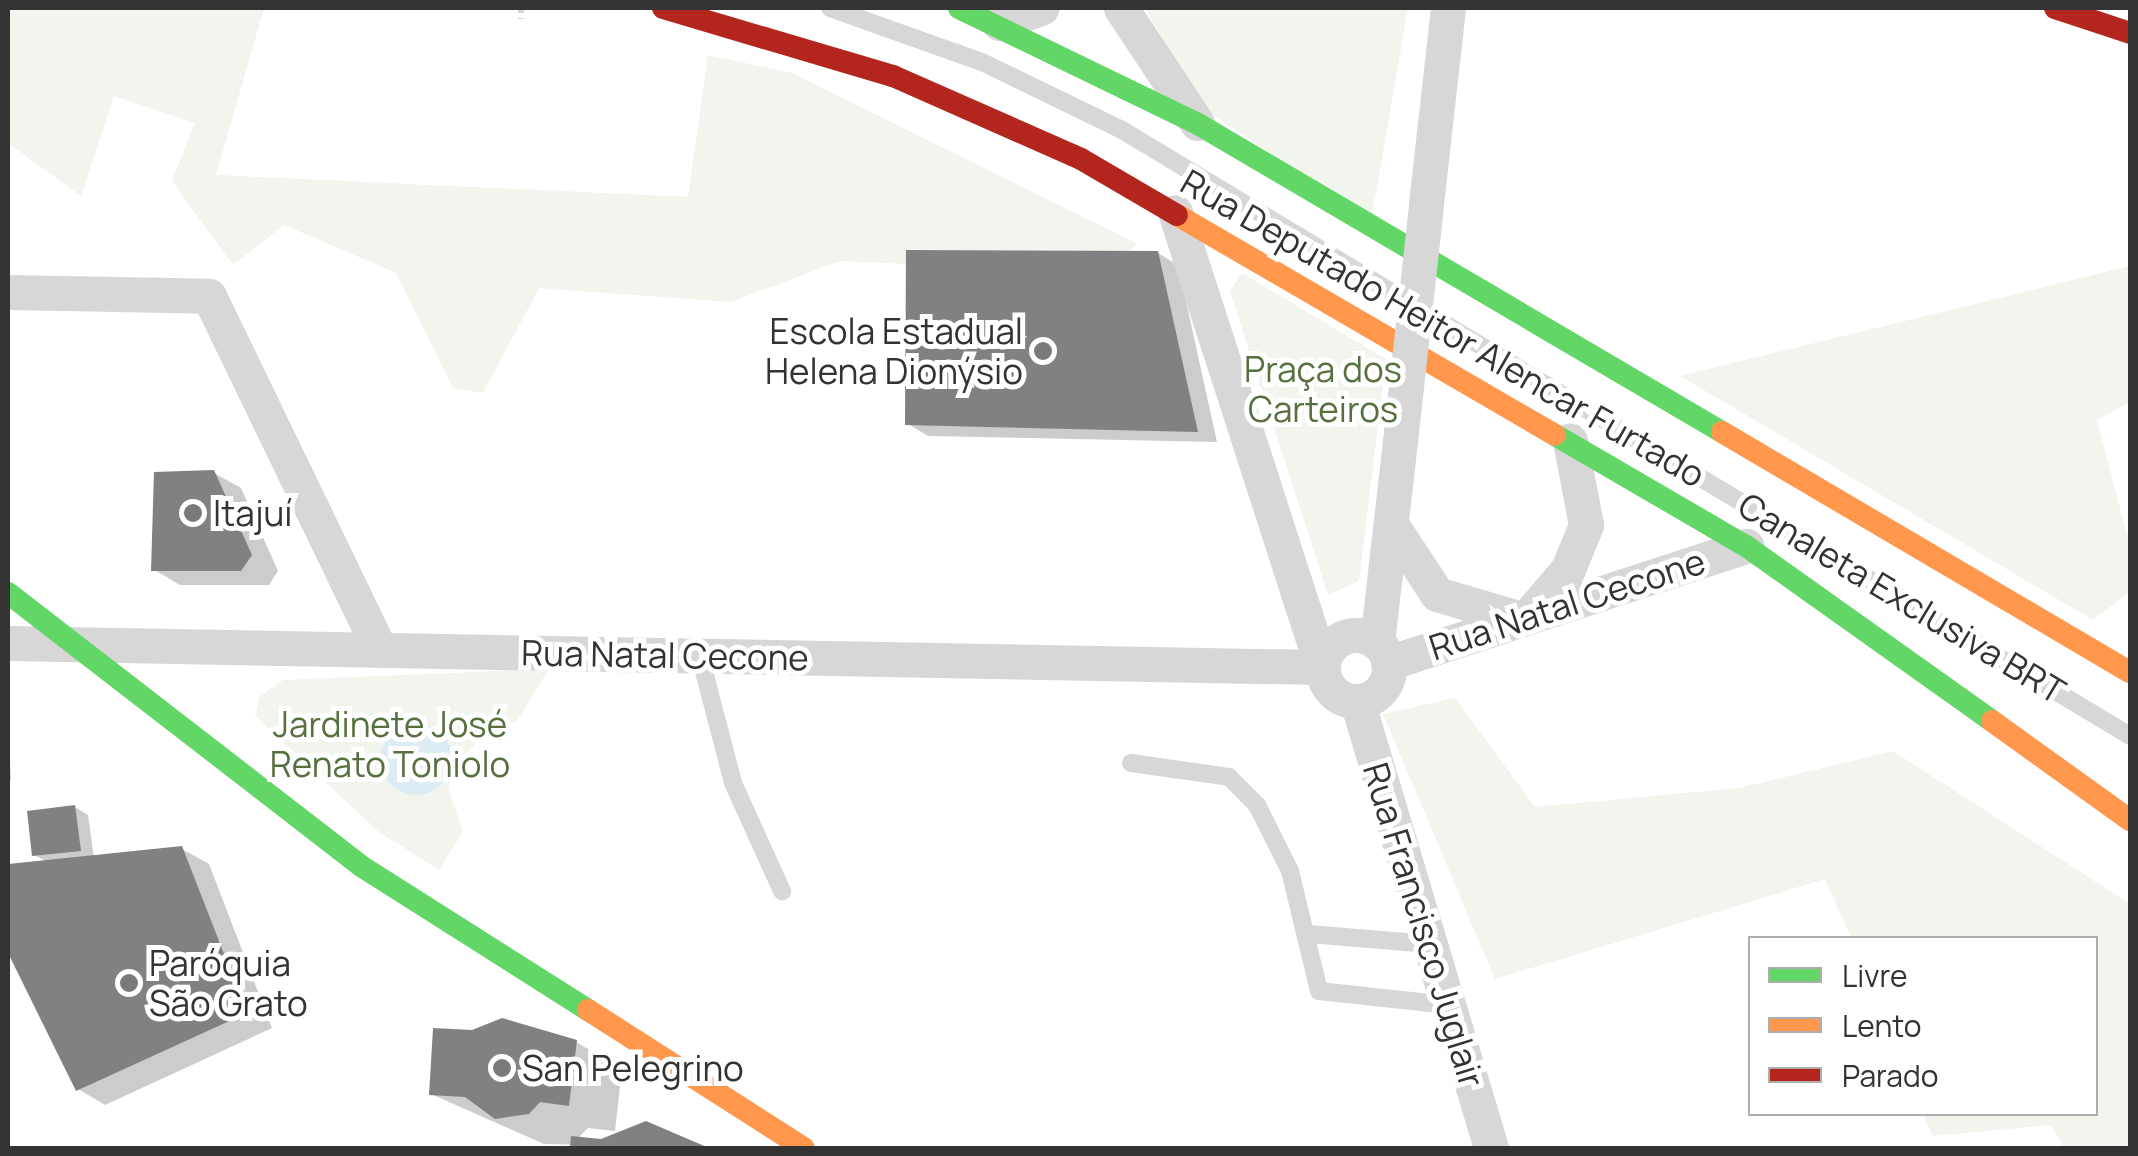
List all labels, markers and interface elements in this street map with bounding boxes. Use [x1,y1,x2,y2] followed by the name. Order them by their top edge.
[1174,160,1712,496] street label: Rua Deputado Heitor Alencar Furtado
[765,310,1023,392] place label: Escola Estadual Helena Dionýsio
[1032,340,1054,362] marker: Escola Estadual Helena Dionýsio
[1244,348,1402,430] park label: Praça dos Carteiros
[1731,484,2073,712] street label: Canaleta Exclusiva BRT
[213,492,292,534] place label: Itajuí
[182,502,204,524] marker: Itajuí
[1424,540,1710,668] street label: Rua Natal Cecone
[521,631,809,679] street label: Rua Natal Cecone
[270,703,510,785] park label: Jardinete José Renato Toniolo
[1355,758,1493,1092] street label: Rua Francisco Juglair
[1748,936,2098,1116] legend
[149,942,308,1024] place label: Paróquia São Grato
[1842,955,1908,996] text: Livre
[118,972,140,994] marker: Paróquia São Grato
[1842,1005,1921,1046] text: Lento
[522,1047,744,1089] place label: San Pelegrino
[1842,1055,1939,1096] text: Parado
[491,1057,513,1079] marker: San Pelegrino

